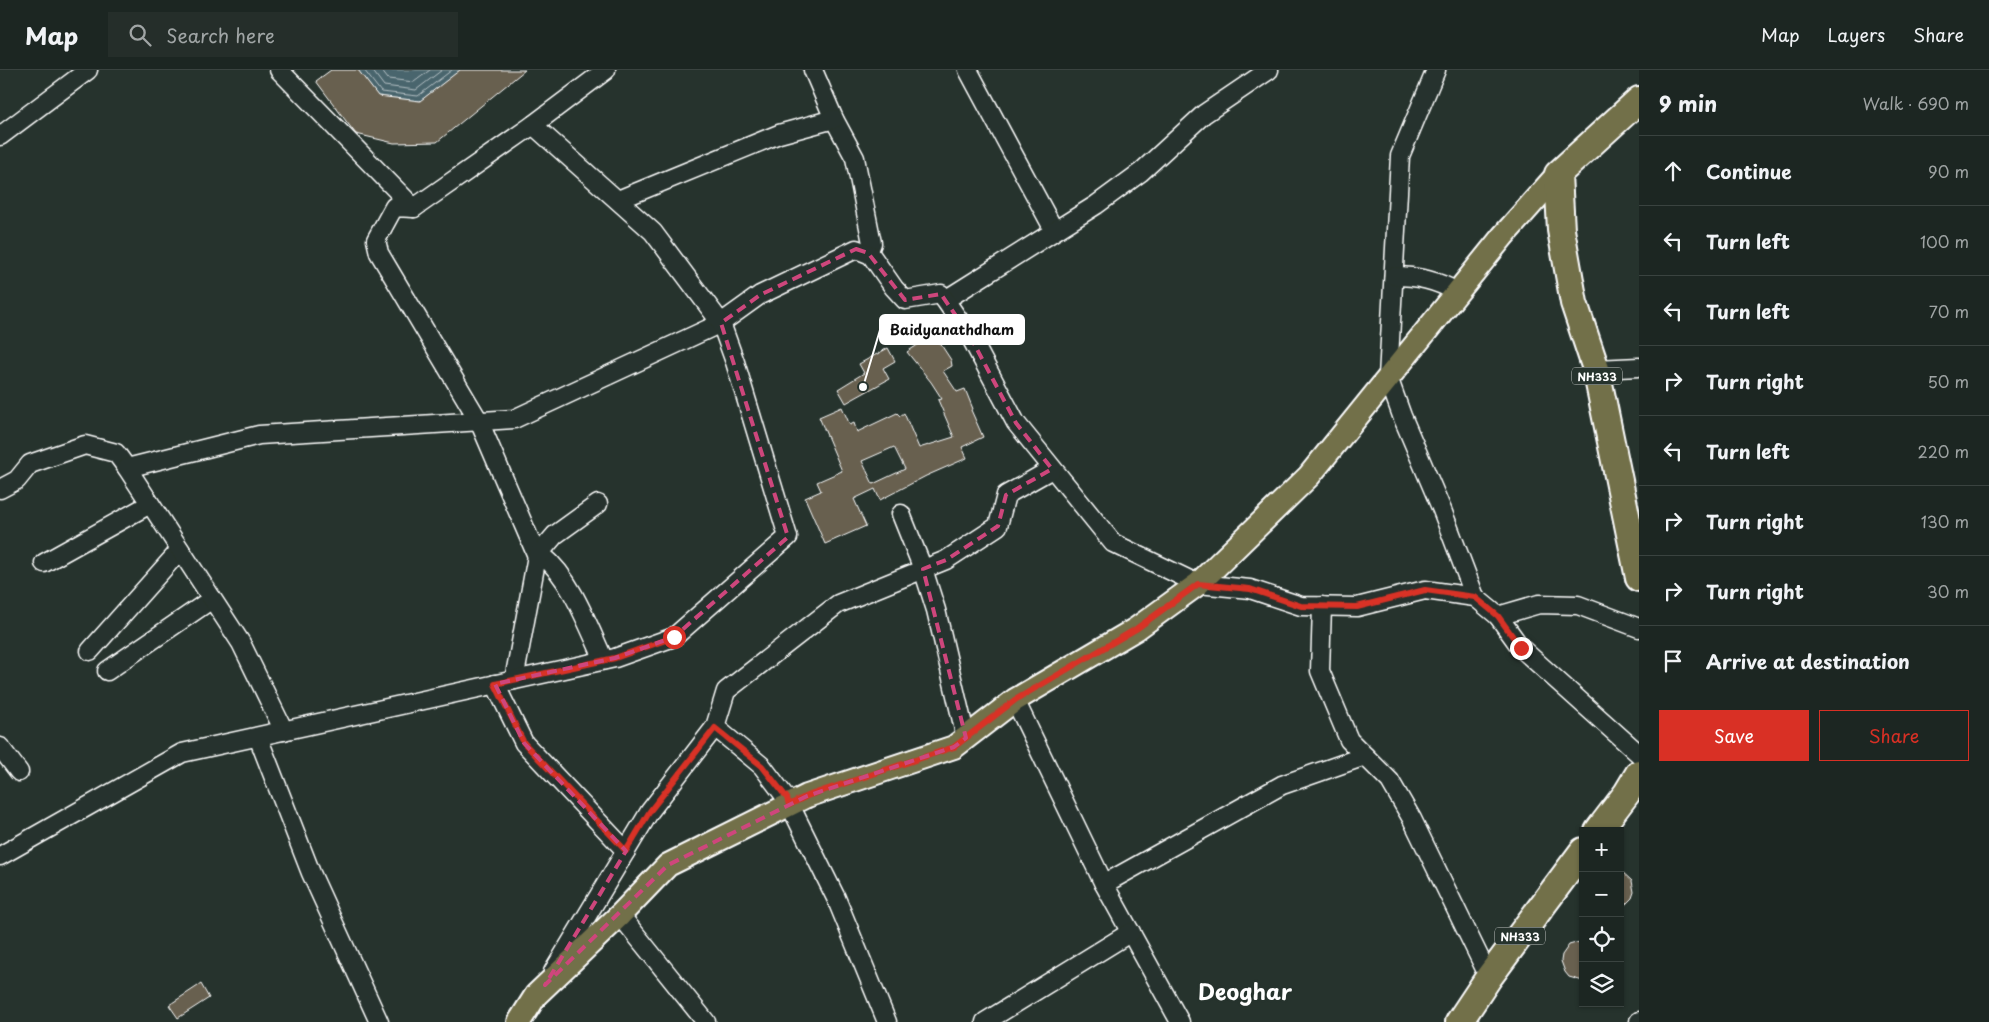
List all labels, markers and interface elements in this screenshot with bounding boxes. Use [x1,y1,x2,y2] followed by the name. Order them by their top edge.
[108,12,458,57] search box
[25,17,78,53] text: Map
[126,21,154,49] icon: search
[166,21,275,49] text: Search here
[1761,21,1800,48] text: Map
[1828,21,1885,48] text: Layers
[1913,21,1964,48] text: Share
[1659,87,1717,119] text: 9 min
[1863,91,1969,115] text: Walk · 690 m
[1659,157,1687,185] icon: ahead
[1706,157,1792,185] text: Continue
[1928,159,1969,183] text: 90 m
[1659,227,1687,255] icon: left
[1706,227,1790,255] text: Turn left
[1920,229,1969,253] text: 100 m
[1659,297,1687,325] icon: left
[1706,297,1790,325] text: Turn left
[1929,299,1969,323] text: 70 m
[880,315,1024,344] callout: Baidyanathdham
[890,319,1014,340] text: Baidyanathdham
[1659,367,1687,395] icon: right
[1706,367,1804,395] text: Turn right
[1572,368,1622,384] road number: NH333
[1928,369,1969,393] text: 50 m
[1659,437,1687,465] icon: left
[1706,437,1790,465] text: Turn left
[1918,439,1969,463] text: 220 m
[1659,507,1687,535] icon: right
[1706,507,1804,535] text: Turn right
[1921,509,1969,533] text: 130 m
[1659,577,1687,605] icon: right
[1706,577,1804,605] text: Turn right
[1927,579,1969,603] text: 30 m
[663,626,686,649] route start
[1510,637,1533,660] route end
[1659,647,1687,675] icon: arrive
[1706,647,1910,675] text: Arrive at destination
[1659,710,1809,761] button: Save
[1819,710,1969,761] button: Share
[1579,827,1624,1007] map controls
[1579,827,1624,872] button: +
[1579,872,1624,917] button: −
[1579,917,1624,962] button: locate
[1495,928,1545,944] road number: NH333
[1579,962,1624,1007] button: layers
[1198,974,1293,1007] district label: Deoghar

